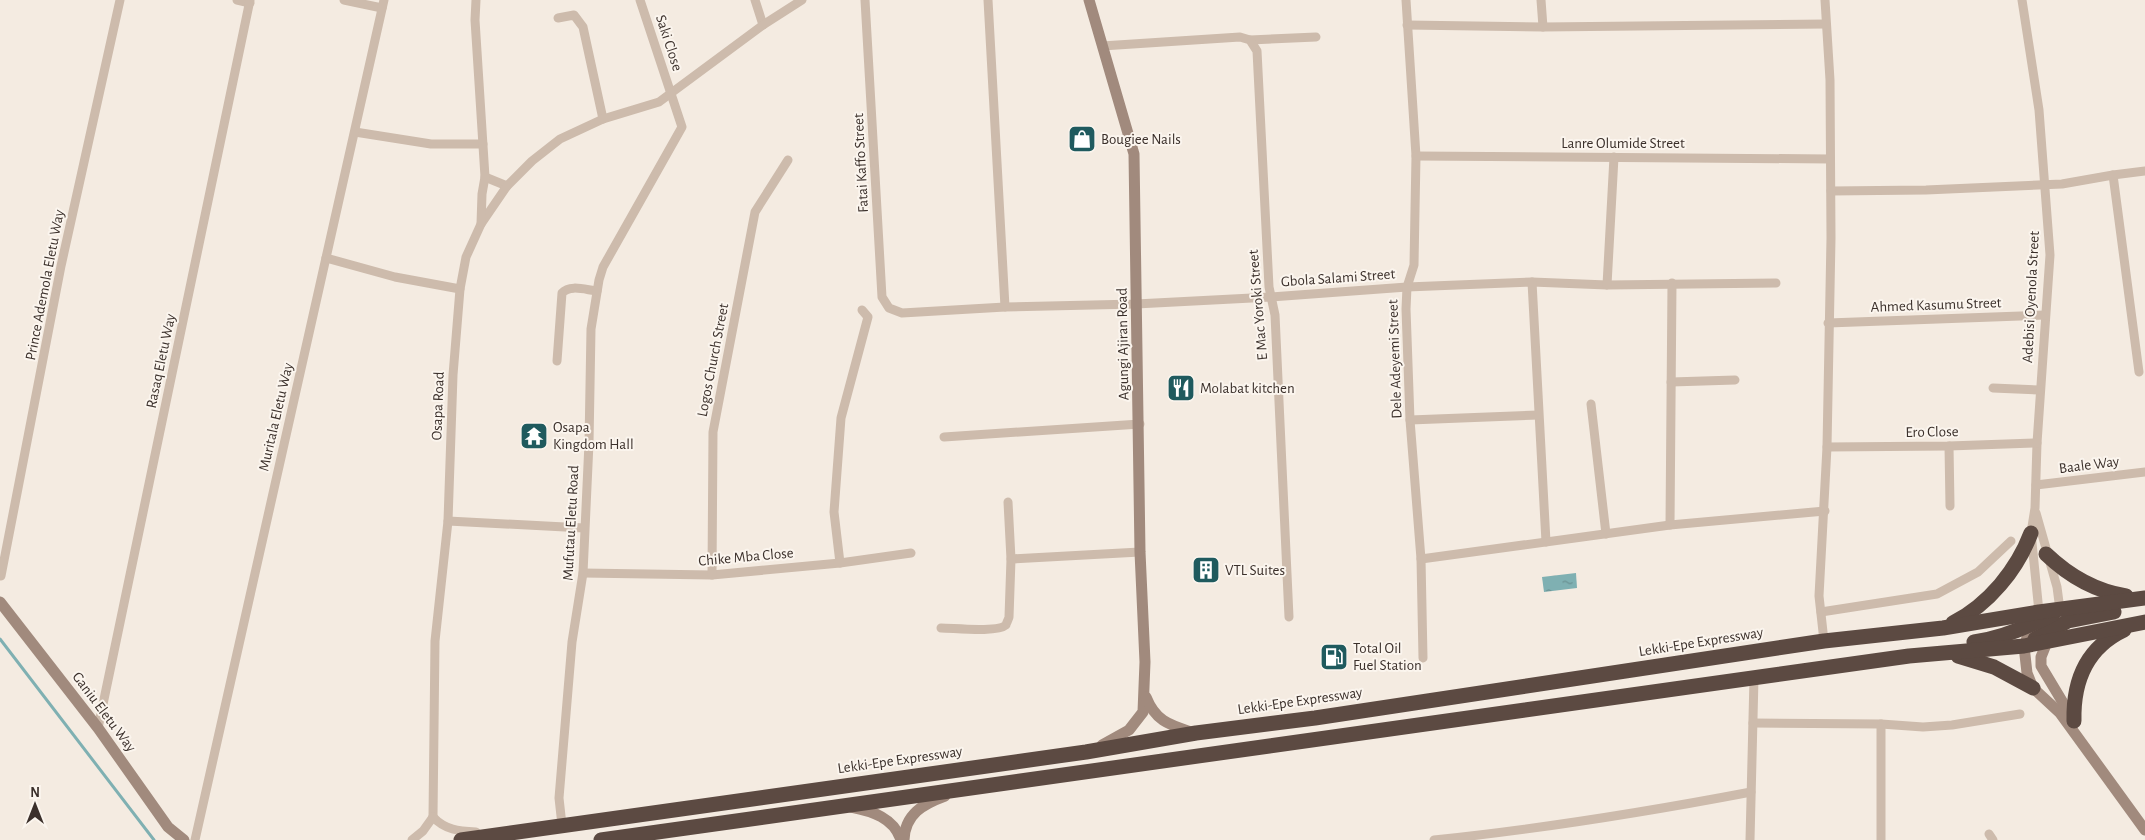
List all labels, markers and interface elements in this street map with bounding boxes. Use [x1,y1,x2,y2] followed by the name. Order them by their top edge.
[653,13,685,73] street label: Saki Close
[851,113,871,213] street label: Fatai Kaffo Street
[1067,124,1097,154] shop icon: Bougiee Nails
[1101,132,1181,147] place label: Bougiee Nails
[1561,136,1685,151] street label: Lanre Olumide Street
[23,208,67,362] street label: Prince Ademola Eletu Way
[2020,230,2042,363] street label: Adebisi Oyenola Street
[1246,249,1270,361] street label: E Mac Yoroki Street
[1280,267,1396,289] street label: Gbola Salami Street
[1115,287,1131,400] street label: Agungi Ajiran Road
[1870,295,2002,315] street label: Ahmed Kasumu Street
[1385,299,1405,419] street label: Dele Adeyemi Street
[695,302,731,418] street label: Logos Church Street
[144,312,178,410] street label: Rasaq Eletu Way
[256,361,296,473] street label: Muritala Eletu Way
[429,371,447,441] street label: Osapa Road
[1166,373,1196,403] restaurant icon: Molabat kitchen
[1200,381,1295,396] place label: Molabat kitchen
[553,420,634,452] place label: Osapa Kingdom Hall
[519,421,549,451] temple icon: Osapa Kingdom Hall
[1905,424,1959,440] street label: Ero Close
[2058,454,2121,476] street label: Baale Way
[560,465,582,581] street label: Mufutau Eletu Road
[698,545,794,569] street label: Chike Mba Close
[1191,555,1221,585] building icon: VTL Suites
[1225,563,1285,578] place label: VTL Suites
[1638,625,1765,659] street label: Lekki-Epe Expressway
[1353,641,1422,673] place label: Total Oil Fuel Station
[1319,642,1349,672] fuel station icon: Total Oil Fuel Station
[69,669,139,755] street label: Ganiu Eletu Way
[1237,685,1364,717] street label: Lekki-Epe Expressway
[837,744,964,776] street label: Lekki-Epe Expressway
[10,780,60,830] north arrow
[30,786,40,800] text: N

